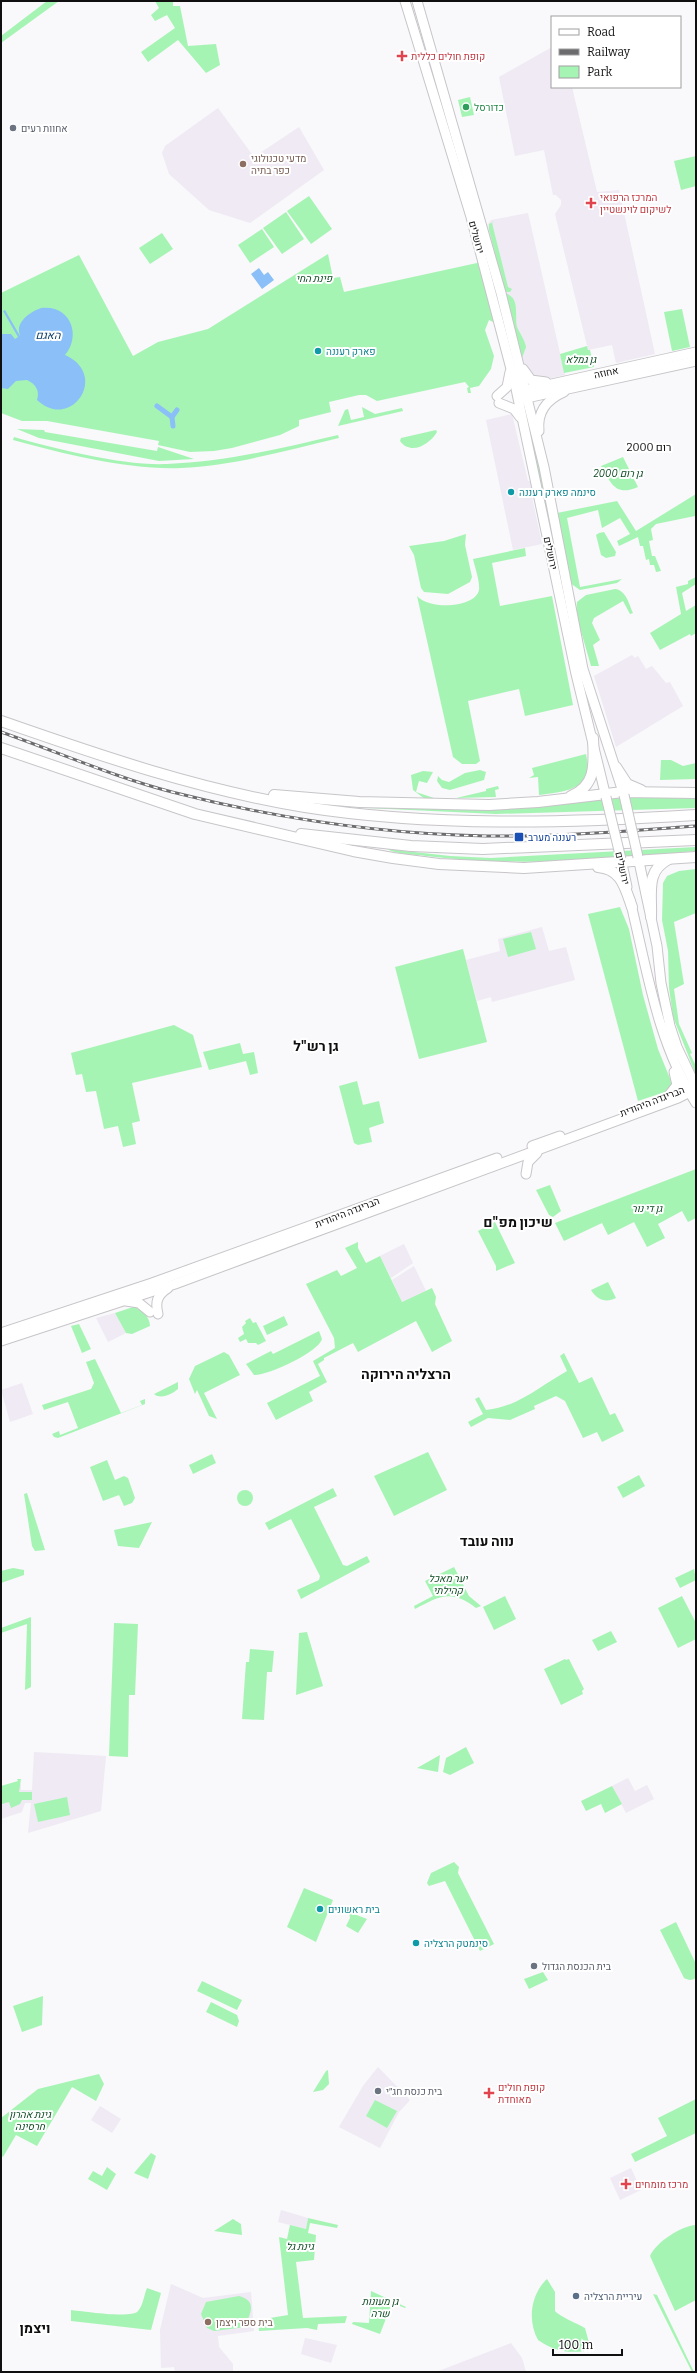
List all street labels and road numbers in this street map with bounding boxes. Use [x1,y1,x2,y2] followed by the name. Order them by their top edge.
[466,220,486,255] street label: ירושלים
[593,365,620,381] street label: אחוזה
[541,536,559,571] street label: ירושלים
[612,851,632,886] street label: ירושלים
[618,1084,686,1120] street label: הבריגדה היהודית
[313,1195,381,1231] street label: הבריגדה היהודית

